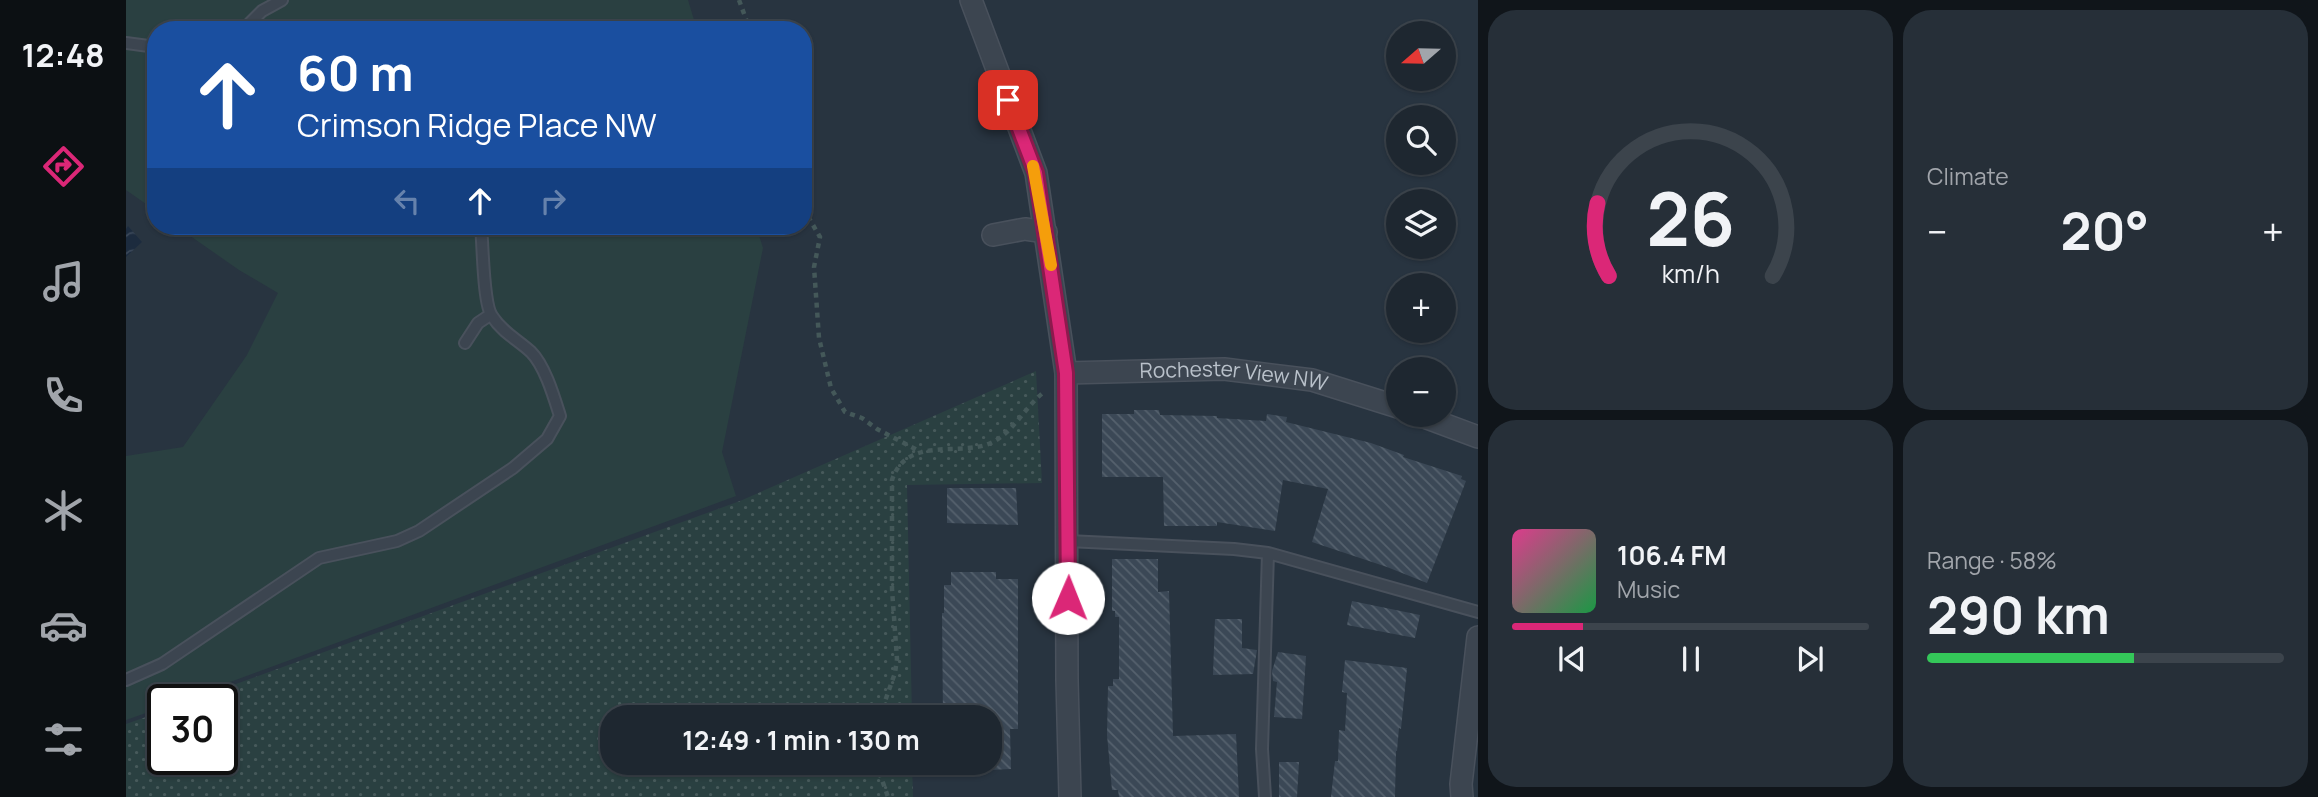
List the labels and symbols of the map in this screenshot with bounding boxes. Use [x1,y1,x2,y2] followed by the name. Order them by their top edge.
[1386,21,1456,91] north arrow
[978,70,1038,130] pin
[1139,354,1332,397] street label: Rochester View NW
[1031,561,1105,635] position arrow
[147,684,238,775] speed limit sign: 30

